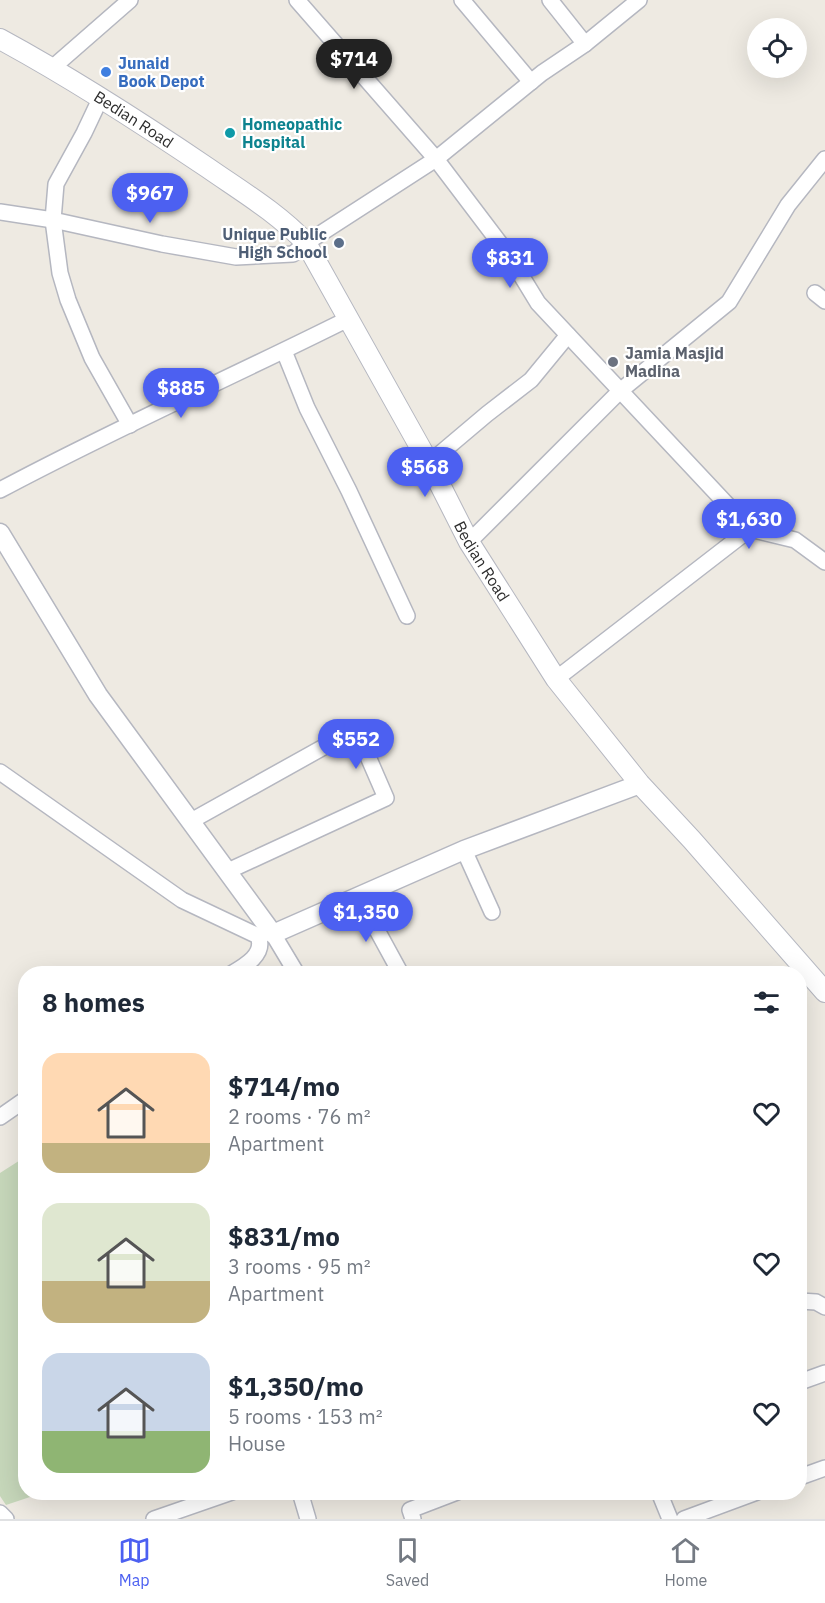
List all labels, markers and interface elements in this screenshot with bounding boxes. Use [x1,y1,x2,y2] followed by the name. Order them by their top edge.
[747,18,807,78] map controls
[747,18,807,78] button: locate
[318,39,390,90] pin: $714
[330,45,378,72] text: $714
[118,53,205,91] place label: Junaid Book Depot
[99,65,113,79] marker: Junaid Book Depot
[90,86,177,152] street label: Bedian Road
[242,114,342,152] place label: Homeopathic Hospital
[223,126,237,140] marker: Homeopathic Hospital
[114,173,186,224] pin: $967
[126,179,174,206] text: $967
[222,224,327,262] place label: Unique Public High School
[332,236,346,250] marker: Unique Public High School
[474,238,546,289] pin: $831
[486,244,534,271] text: $831
[625,343,724,381] place label: Jamia Masjid Madina
[606,355,620,369] marker: Jamia Masjid Madina
[145,368,217,419] pin: $885
[157,374,205,401] text: $885
[389,447,461,498] pin: $568
[401,453,449,480] text: $568
[700,499,798,550] pin: $1,630
[716,505,782,532] text: $1,630
[450,517,514,605] street label: Bedian Road
[320,719,392,770] pin: $552
[332,725,380,752] text: $552
[317,892,415,943] pin: $1,350
[333,898,399,925] text: $1,350
[42,985,145,1019] text: 8 homes
[750,986,783,1019] icon: filters
[228,1069,340,1103] text: $714/mo
[90,1077,162,1149] icon: home
[750,1097,783,1130] icon: heart
[228,1103,371,1130] text: 2 rooms · 76 m²
[228,1130,324,1157] text: Apartment
[228,1219,340,1253] text: $831/mo
[90,1227,162,1299] icon: home
[750,1247,783,1280] icon: heart
[228,1253,371,1280] text: 3 rooms · 95 m²
[228,1280,324,1307] text: Apartment
[228,1369,364,1403] text: $1,350/mo
[90,1377,162,1449] icon: home
[750,1397,783,1430] icon: heart
[228,1403,383,1430] text: 5 rooms · 153 m²
[228,1430,285,1457] text: House
[118,1534,151,1590] tab: Map
[386,1534,429,1590] tab: Saved
[664,1534,707,1590] tab: Home

